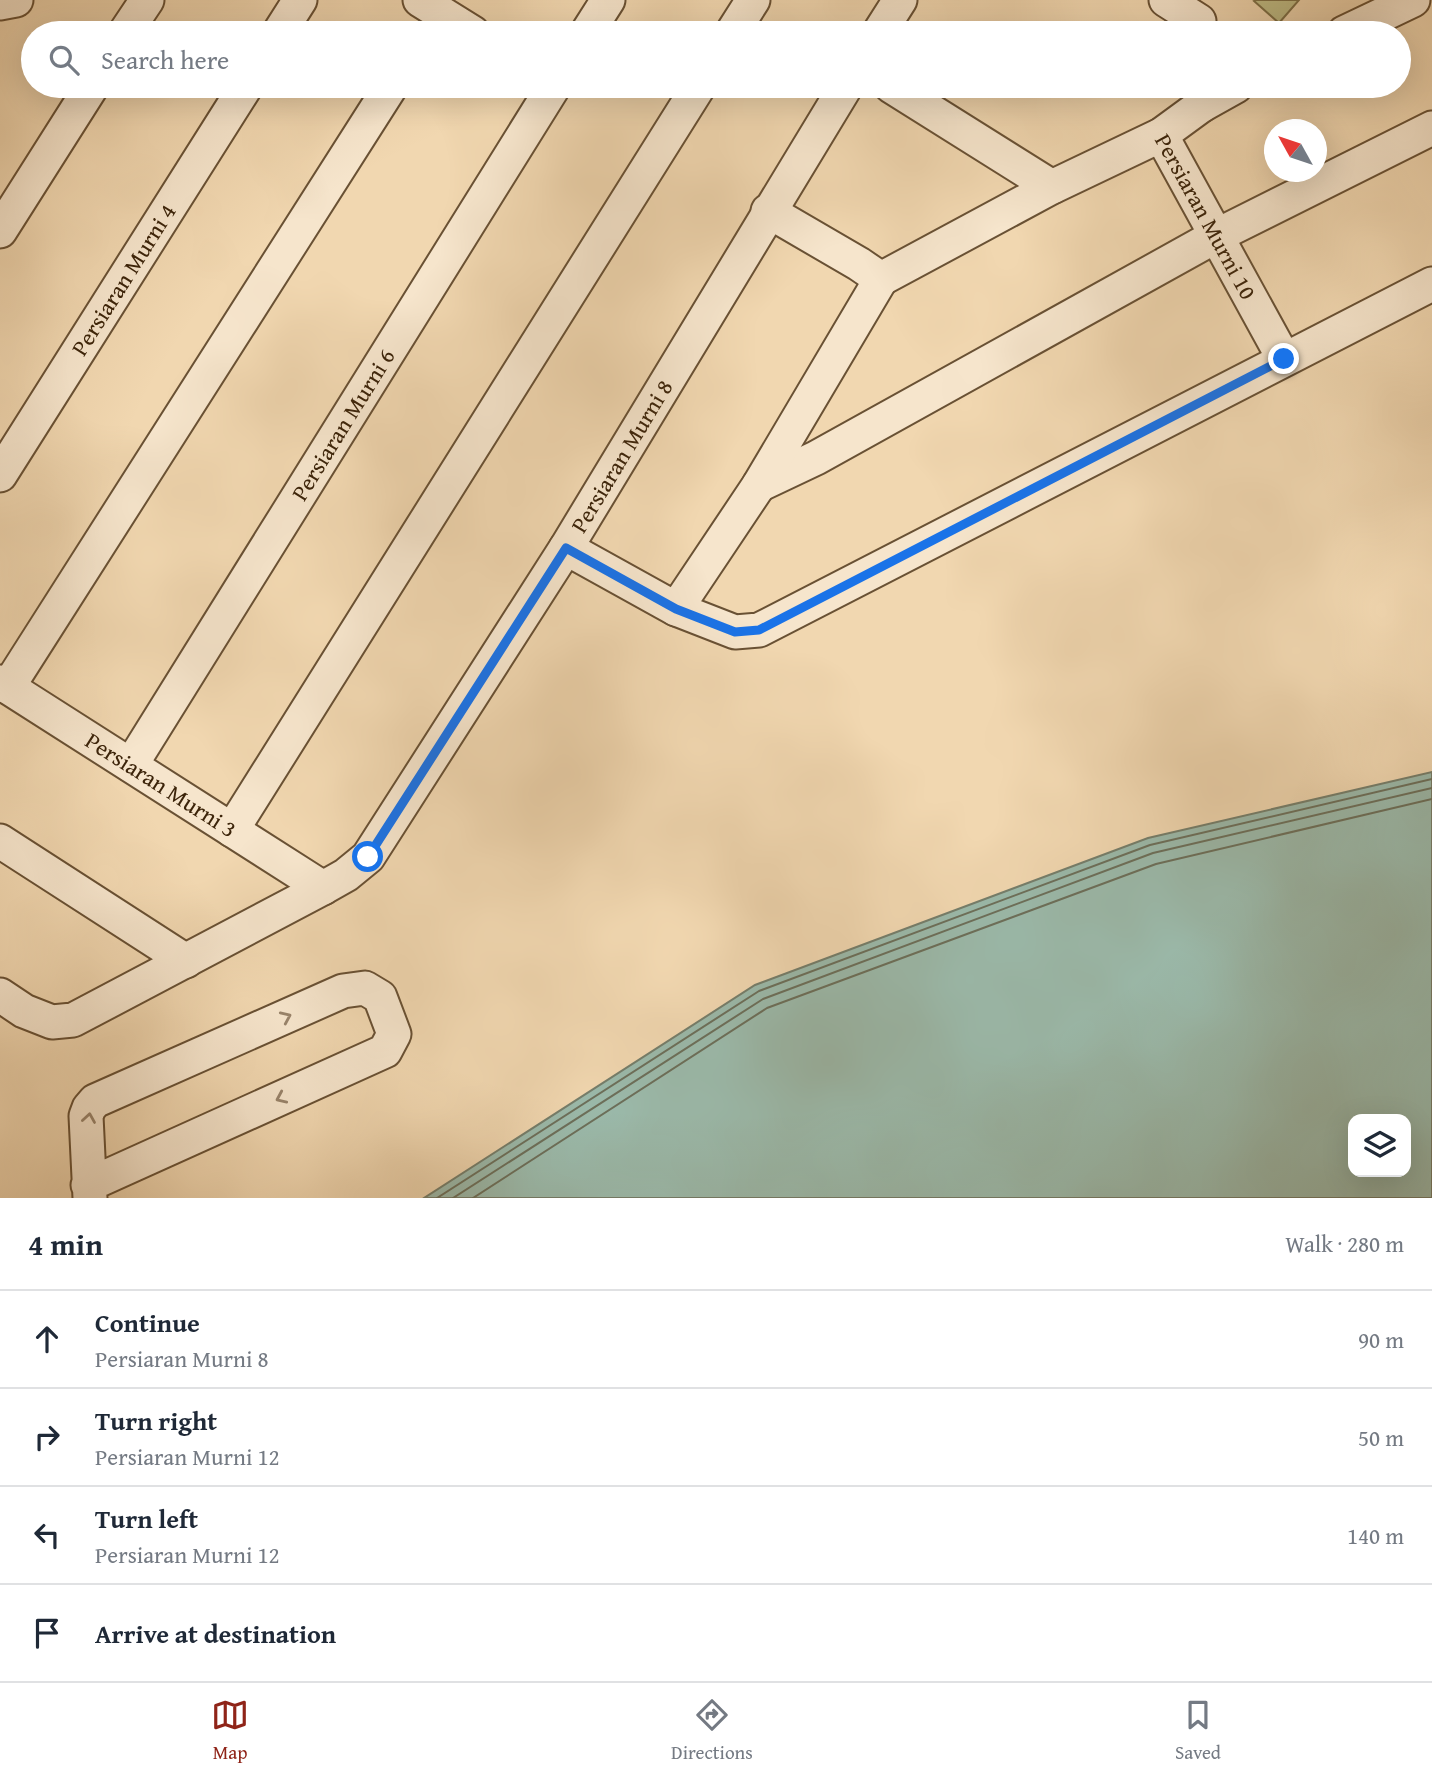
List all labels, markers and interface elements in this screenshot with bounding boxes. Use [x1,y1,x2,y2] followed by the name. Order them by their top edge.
[21,21,1411,98] search box
[101,40,229,79] text: Search here
[45,41,83,79] icon: search
[1264,119,1327,182] north arrow
[1147,127,1265,305] street label: Persiaran Murni 10
[63,197,183,362] street label: Persiaran Murni 4
[283,342,403,507] street label: Persiaran Murni 6
[1268,343,1299,374] route end
[562,373,680,539] street label: Persiaran Murni 8
[79,724,243,845] street label: Persiaran Murni 3
[352,841,383,872] route start
[278,1011,291,1025] one-way arrow
[275,1090,288,1104] one-way arrow
[81,1112,96,1124] one-way arrow
[1348,1114,1411,1177] map controls
[1348,1114,1411,1177] button: layers
[28,1222,103,1266] text: 4 min
[1285,1227,1404,1260] text: Walk · 280 m
[95,1303,200,1342] text: Continue
[28,1320,66,1358] icon: ahead
[1358,1323,1404,1356] text: 90 m
[95,1342,269,1375] text: Persiaran Murni 8
[95,1401,217,1440] text: Turn right
[28,1418,66,1456] icon: right
[1358,1421,1404,1454] text: 50 m
[95,1440,280,1473] text: Persiaran Murni 12
[95,1499,198,1538] text: Turn left
[28,1516,66,1554] icon: left
[1347,1519,1404,1552] text: 140 m
[95,1538,280,1571] text: Persiaran Murni 12
[28,1614,66,1652] icon: arrive
[95,1614,336,1653] text: Arrive at destination
[211,1696,249,1766] tab: Map
[671,1696,753,1766] tab: Directions
[1175,1696,1221,1766] tab: Saved

